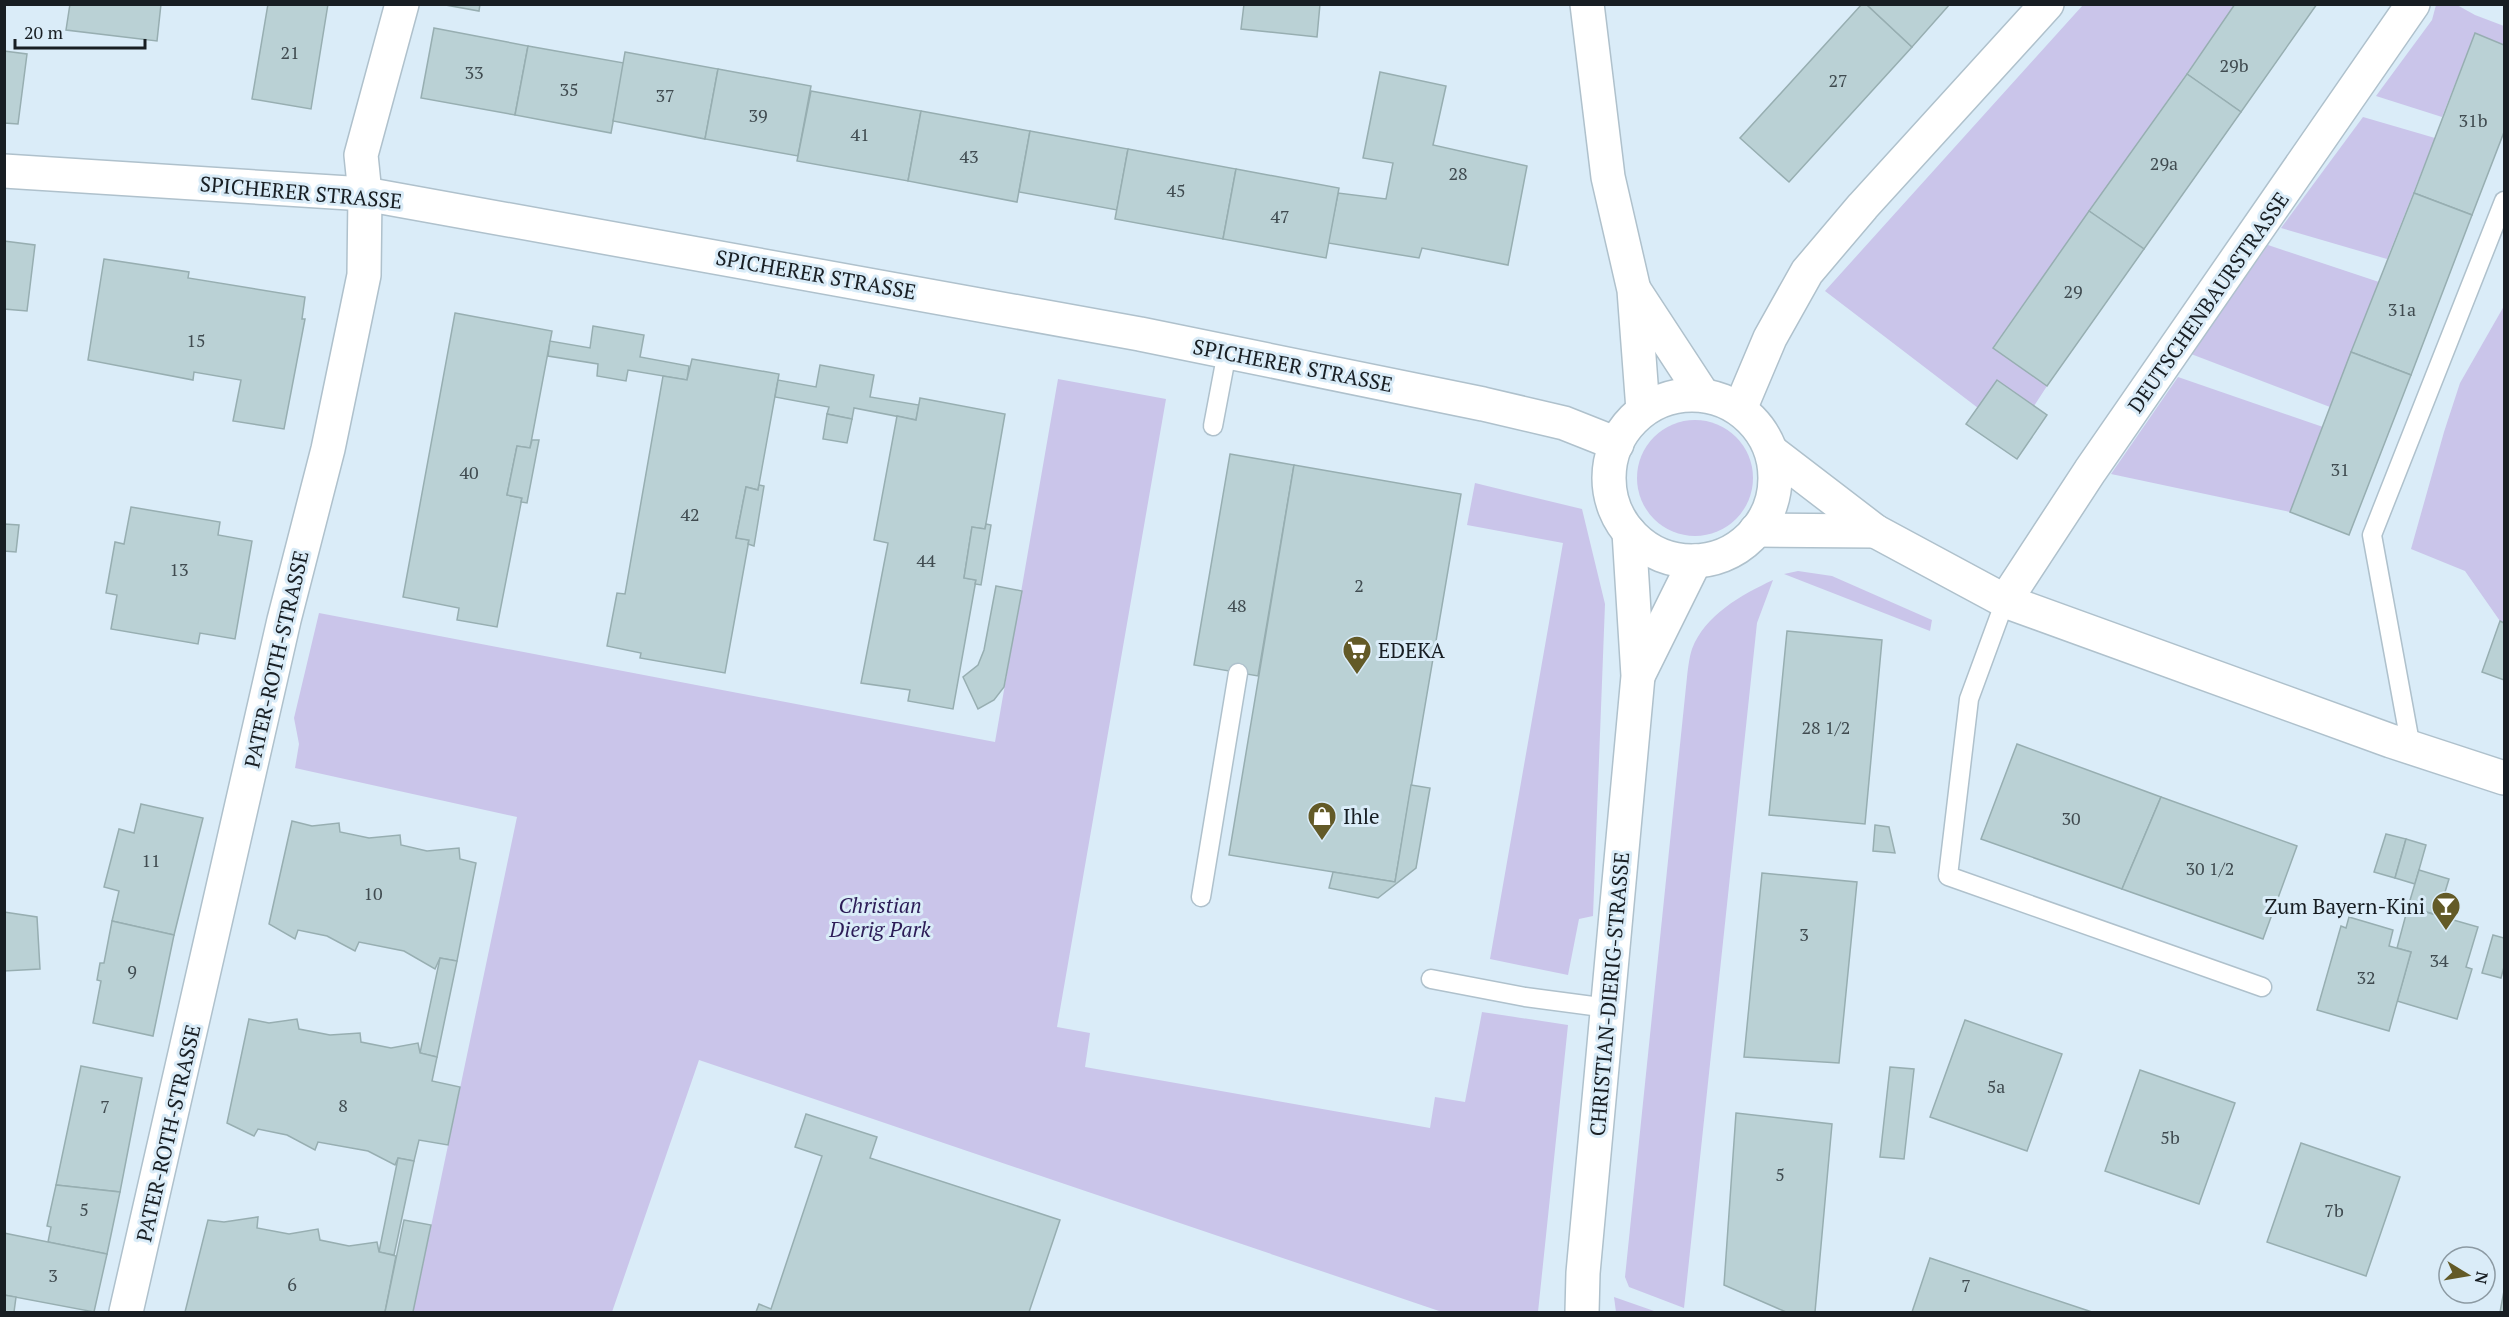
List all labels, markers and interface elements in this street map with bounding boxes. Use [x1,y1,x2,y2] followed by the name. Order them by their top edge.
[15,12,146,50] scale bar
[24,20,64,44] text: 20 m
[280,40,300,64] house number: 21
[2220,53,2249,77] house number: 29b
[464,60,484,84] house number: 33
[1828,68,1848,92] house number: 27
[559,77,579,101] house number: 35
[655,83,675,107] house number: 37
[748,103,768,127] house number: 39
[2459,108,2488,132] house number: 31b
[850,122,870,146] house number: 41
[959,144,979,168] house number: 43
[2150,151,2178,175] house number: 29a
[1448,161,1468,185] house number: 28
[199,169,403,215] street label: SPICHERER STRASSE
[1166,178,1186,202] house number: 45
[2121,186,2295,418] street label: DEUTSCHENBAURSTRASSE
[1270,204,1290,228] house number: 47
[714,243,918,305] street label: SPICHERER STRASSE
[2063,279,2083,303] house number: 29
[2388,297,2416,321] house number: 31a
[186,328,206,352] house number: 15
[1191,332,1395,398] street label: SPICHERER STRASSE
[2330,457,2350,481] house number: 31
[459,460,479,484] house number: 40
[680,502,700,526] house number: 42
[237,548,315,770] street label: PATER-ROTH-STRASSE
[916,548,936,572] house number: 44
[169,557,189,581] house number: 13
[1354,573,1364,597] house number: 2
[1227,593,1247,617] house number: 48
[1341,634,1373,676] supermarket icon: EDEKA
[1378,636,1445,664] place label: EDEKA
[1802,715,1850,739] house number: 28 1/2
[1306,800,1338,842] shop icon: Ihle
[1343,802,1380,830] place label: Ihle
[2061,806,2081,830] house number: 30
[141,848,161,872] house number: 11
[1583,851,1635,1137] street label: CHRISTIAN-DIERIG-STRASSE
[2186,856,2234,880] house number: 30 1/2
[363,881,383,905] house number: 10
[2430,890,2462,932] bar icon: Zum Bayern-Kini
[828,891,932,943] park label: Christian Dierig Park
[2264,892,2425,920] place label: Zum Bayern-Kini
[1799,922,1809,946] house number: 3
[2429,948,2449,972] house number: 34
[127,959,137,983] house number: 9
[2356,965,2376,989] house number: 32
[129,1022,207,1244] street label: PATER-ROTH-STRASSE
[1987,1074,2005,1098] house number: 5a
[338,1093,348,1117] house number: 8
[100,1094,110,1118] house number: 7
[2160,1125,2180,1149] house number: 5b
[1775,1162,1785,1186] house number: 5
[79,1197,89,1221] house number: 5
[2324,1198,2344,1222] house number: 7b
[2437,1245,2497,1305] north arrow
[48,1263,58,1287] house number: 3
[2470,1270,2494,1286] text: N
[287,1272,297,1296] house number: 6
[1961,1273,1971,1297] house number: 7

